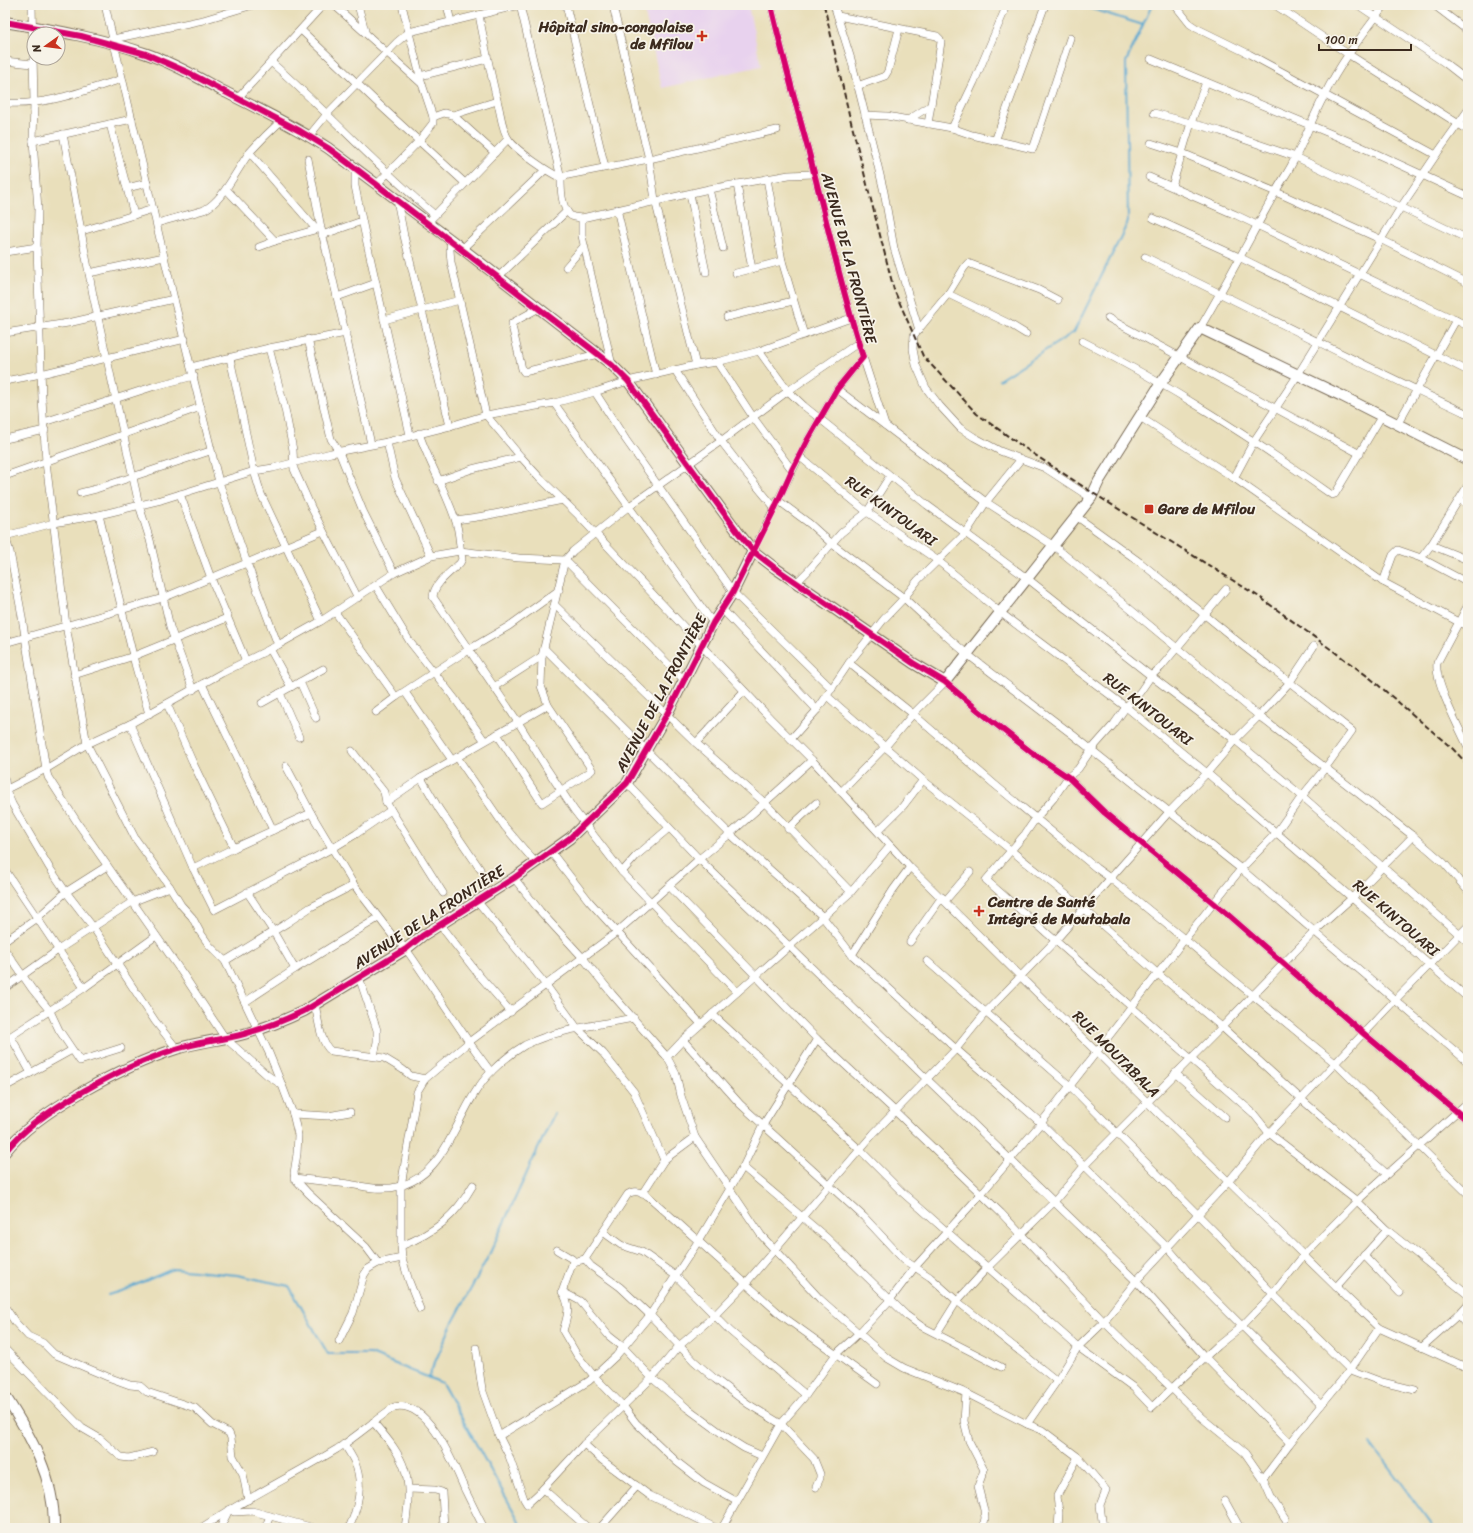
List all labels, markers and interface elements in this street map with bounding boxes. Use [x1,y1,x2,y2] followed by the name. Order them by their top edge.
[537,14,694,57] place label: Hôpital sino-congolaise de Mfilou
[26,26,66,66] north arrow
[1319,26,1411,52] scale bar
[1325,29,1358,51] text: 100 m
[696,30,708,42] marker: Hôpital sino-congolaise de Mfilou
[27,42,47,55] text: N
[813,168,885,348] street label: AVENUE DE LA FRONTIÈRE
[840,469,943,554] street label: RUE KINTOUARI
[1157,496,1256,522] place label: Gare de Mfilou
[1143,503,1155,515] marker: Gare de Mfilou
[608,607,715,778] street label: AVENUE DE LA FRONTIÈRE
[1097,665,1199,753] street label: RUE KINTOUARI
[347,857,512,977] street label: AVENUE DE LA FRONTIÈRE
[1347,873,1446,964] street label: RUE KINTOUARI
[987,889,1131,932] place label: Centre de Santé Intégré de Moutabala
[973,905,985,917] marker: Centre de Santé Intégré de Moutabala
[1066,1004,1166,1104] street label: RUE MOUTABALA

